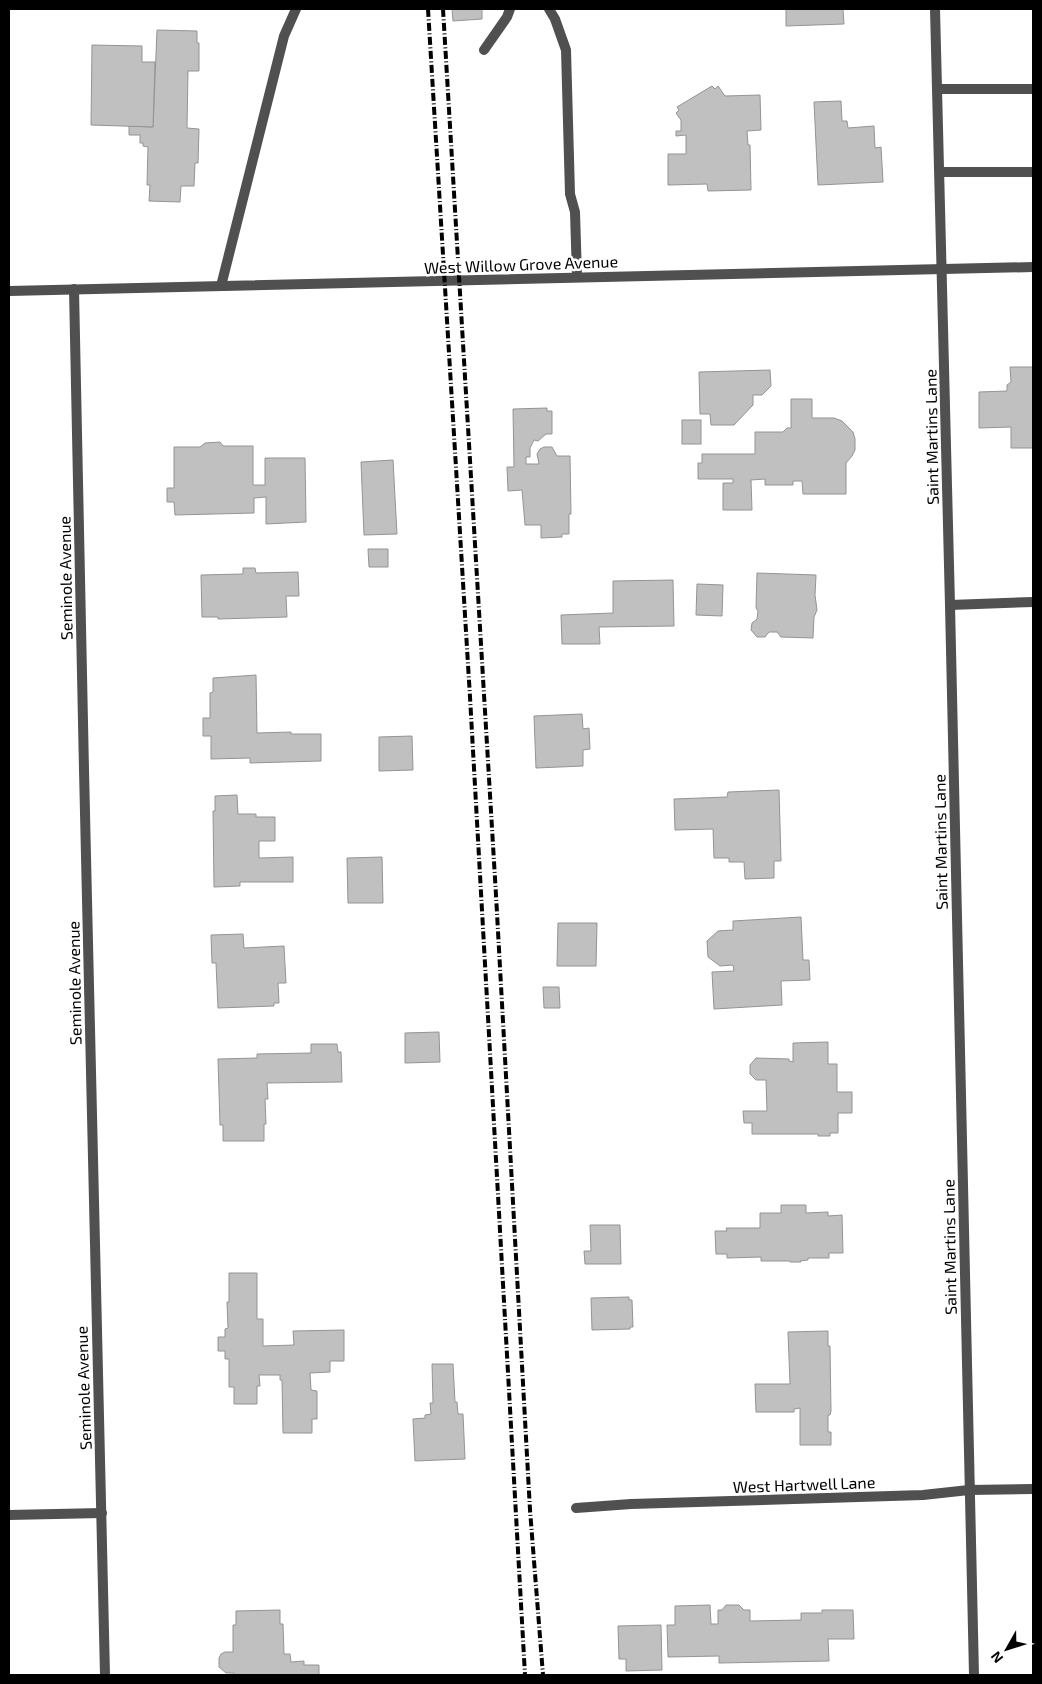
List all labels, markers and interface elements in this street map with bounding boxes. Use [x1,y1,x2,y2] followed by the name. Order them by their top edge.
[424,251,618,277] street label: West Willow Grove Avenue
[920,369,942,505] street label: Saint Martins Lane
[54,516,76,640] street label: Seminole Avenue
[929,774,951,910] street label: Saint Martins Lane
[63,921,85,1045] street label: Seminole Avenue
[938,1179,960,1315] street label: Saint Martins Lane
[71,1326,95,1450] street label: Seminole Avenue
[732,1472,876,1496] street label: West Hartwell Lane
[982,1624,1032,1674] north arrow
[987,1648,1006,1667] text: N

